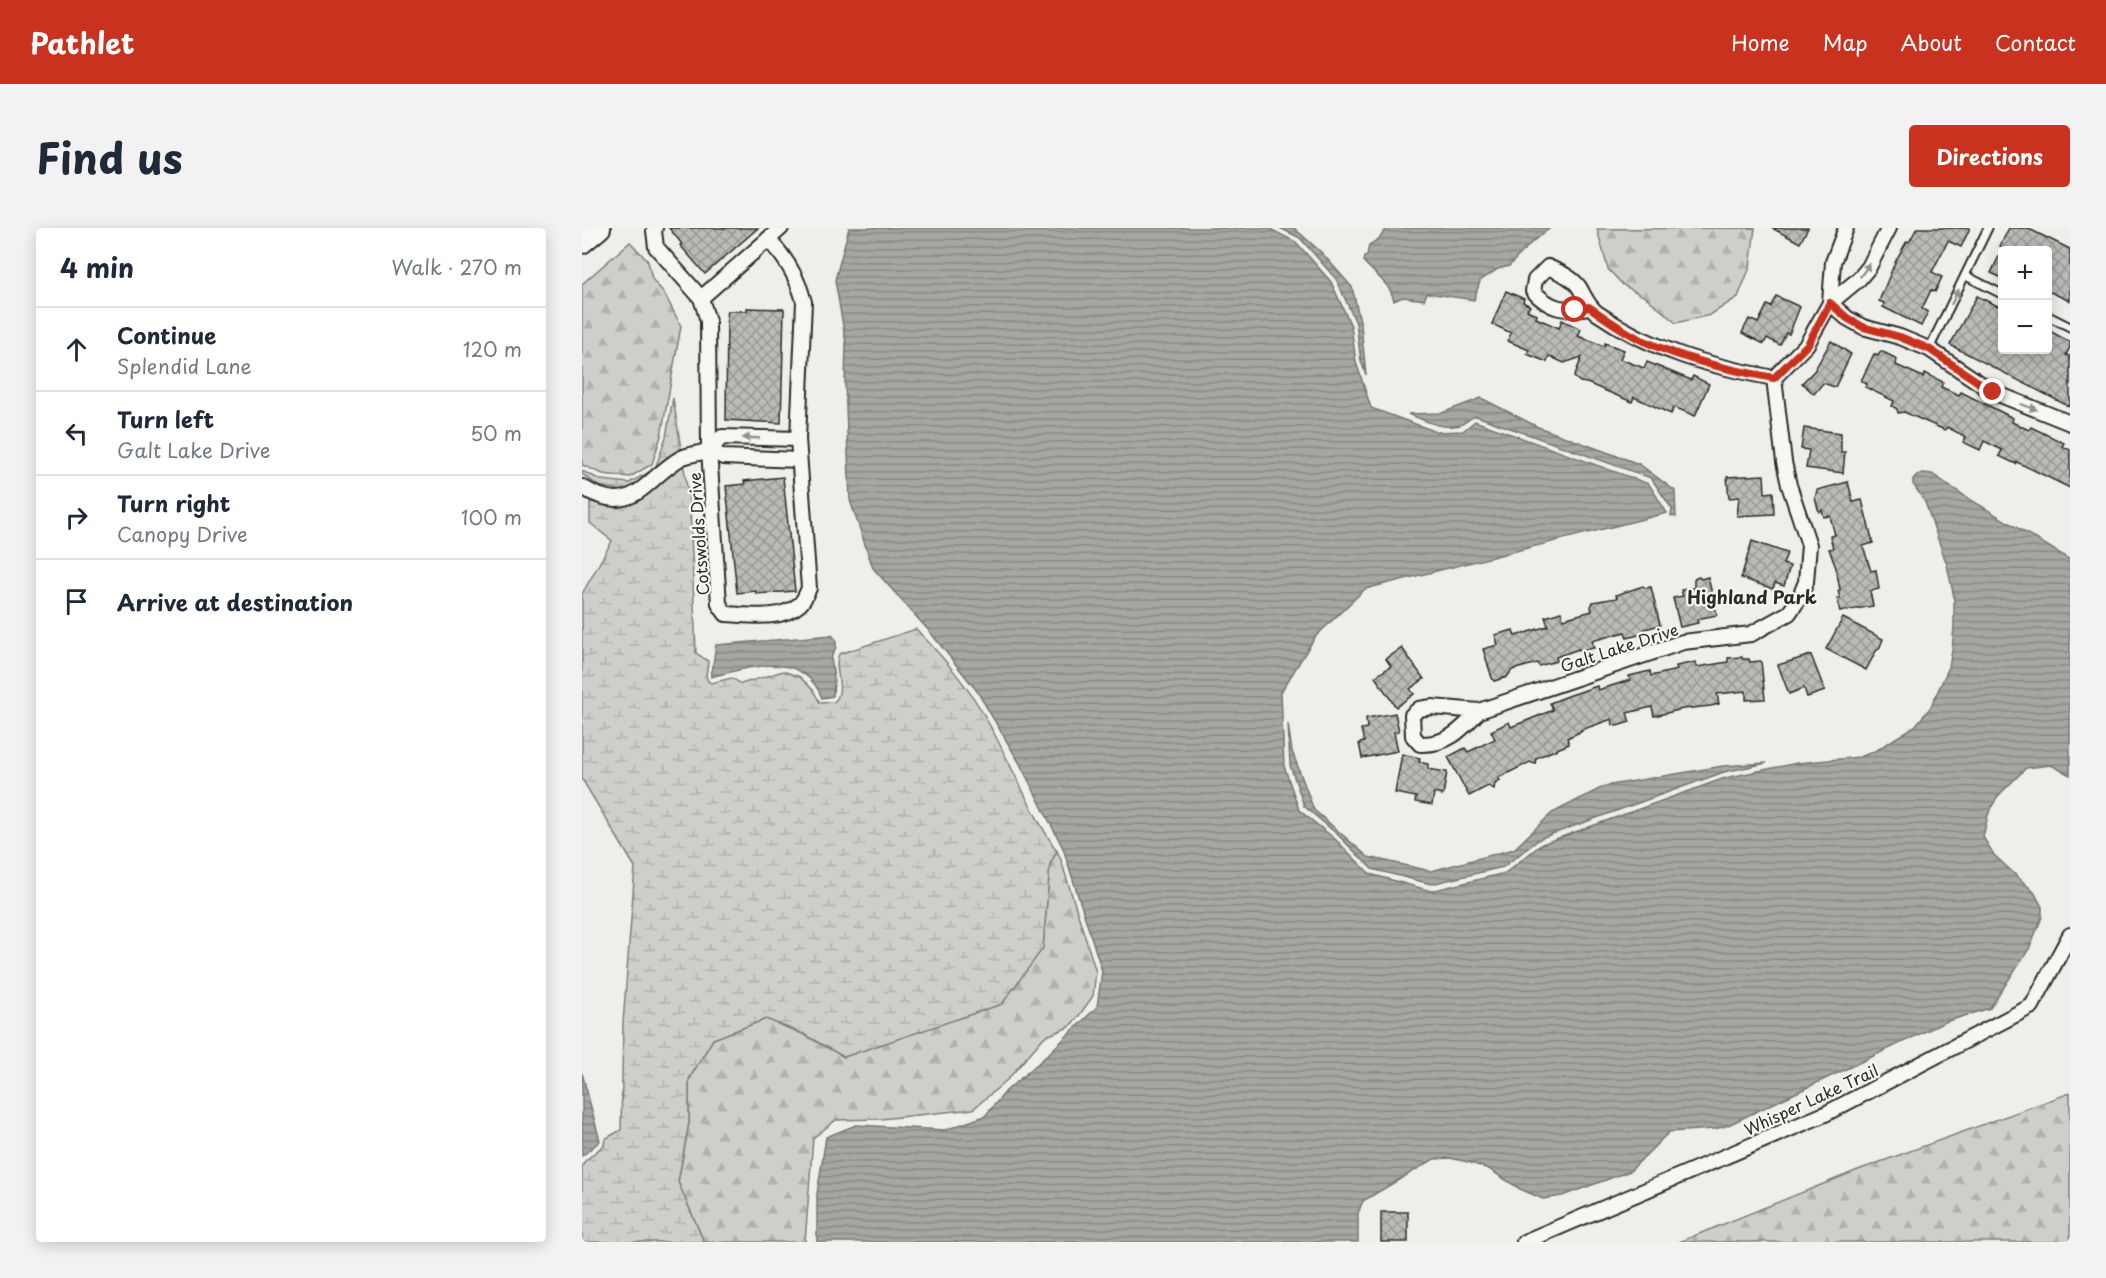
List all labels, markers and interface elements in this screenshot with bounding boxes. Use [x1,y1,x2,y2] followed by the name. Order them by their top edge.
[30,21,134,64] text: Pathlet
[1731,26,1790,58] text: Home
[1823,26,1868,58] text: Map
[1901,26,1962,58] text: About
[1995,26,2076,58] text: Contact
[36,125,183,188] text: Find us
[1909,125,2070,187] button: Directions
[1998,246,2052,354] map controls
[1998,246,2052,300] button: +
[60,248,134,287] text: 4 min
[391,252,522,282] text: Walk · 270 m
[1859,263,1871,279] one-way arrow
[1951,288,1960,305] one-way arrow
[1561,296,1587,322] route start
[1998,300,2052,354] button: −
[117,318,216,351] text: Continue
[60,333,93,366] icon: ahead
[463,334,522,364] text: 120 m
[117,351,252,381] text: Splendid Lane
[1979,378,2005,404] route end
[117,402,214,435] text: Turn left
[2020,402,2038,412] one-way arrow
[60,417,93,450] icon: left
[470,418,522,448] text: 50 m
[741,433,760,442] one-way arrow
[117,435,270,465] text: Galt Lake Drive
[682,472,714,596] street label: Cotswolds Drive
[117,486,230,519] text: Turn right
[60,501,93,534] icon: right
[461,502,522,532] text: 100 m
[117,519,248,549] text: Canopy Drive
[1687,583,1817,610] district label: Highland Park
[60,585,93,618] icon: arrive
[117,585,353,618] text: Arrive at destination
[1557,617,1681,677] street label: Galt Lake Drive
[1740,1057,1882,1141] street label: Whisper Lake Trail

